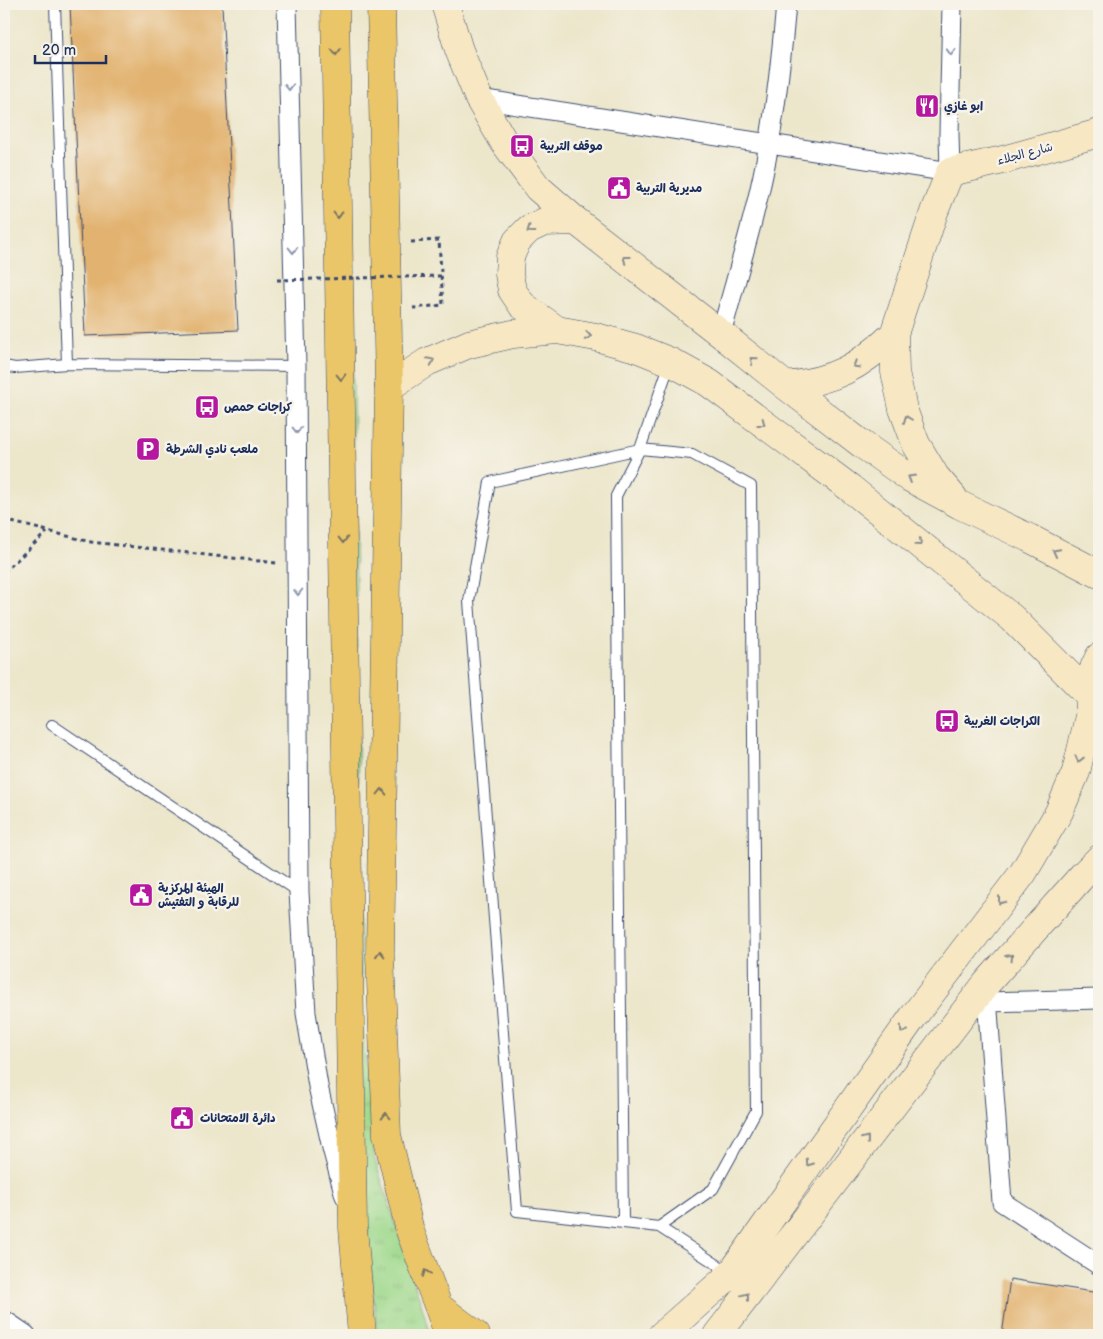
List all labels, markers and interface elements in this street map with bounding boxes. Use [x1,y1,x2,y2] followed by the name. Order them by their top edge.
[35,32,106,64] scale bar
[42,41,76,60] text: 20 m
[331,49,341,57] one-way arrow
[946,49,956,57] one-way arrow
[284,84,294,92] one-way arrow
[914,93,940,119] restaurant icon: ابو غازي
[944,99,983,115] place label: ابو غازي
[509,133,535,159] bus stop icon: موقف التربية
[540,139,603,154] place label: موقف التربية
[995,139,1055,170] street label: شارع الجلاء
[606,175,632,201] public building icon: مديرية التربية
[636,181,702,196] place label: مديرية التربية
[333,212,343,219] one-way arrow
[526,224,536,233] one-way arrow
[288,246,299,254] one-way arrow
[622,256,631,265] one-way arrow
[583,330,592,340] one-way arrow
[426,357,435,367] one-way arrow
[750,357,759,365] one-way arrow
[853,358,862,368] one-way arrow
[335,374,346,382] one-way arrow
[194,394,220,420] bus stop icon: كراجات حمص
[224,400,293,415] place label: كراجات حمص
[903,415,913,424] one-way arrow
[757,417,766,426] one-way arrow
[292,426,302,434] one-way arrow
[135,436,161,462] parking icon: ملعب نادي الشرطة
[166,442,258,458] place label: ملعب نادي الشرطة
[908,474,917,484] one-way arrow
[338,536,348,544] one-way arrow
[913,538,922,546] one-way arrow
[1052,548,1061,558] one-way arrow
[293,589,303,597] one-way arrow
[934,708,960,734] bus stop icon: الكراجات الغربية
[964,714,1040,729] place label: الكراجات الغربية
[1074,755,1085,764] one-way arrow
[377,787,387,795] one-way arrow
[158,881,240,910] place label: الهيئة المركزية للرقابة و التفتيش
[128,882,154,908] public building icon: الهيئة المركزية للرقابة و التفتيش
[999,895,1007,904] one-way arrow
[375,950,385,958] one-way arrow
[1004,953,1013,962] one-way arrow
[900,1024,909,1034] one-way arrow
[169,1105,195,1131] public building icon: دائرة الامتحانات
[200,1111,276,1126] place label: دائرة الامتحانات
[381,1112,391,1120] one-way arrow
[860,1136,868,1145] one-way arrow
[806,1157,815,1167] one-way arrow
[422,1269,432,1278] one-way arrow
[740,1292,749,1302] one-way arrow

